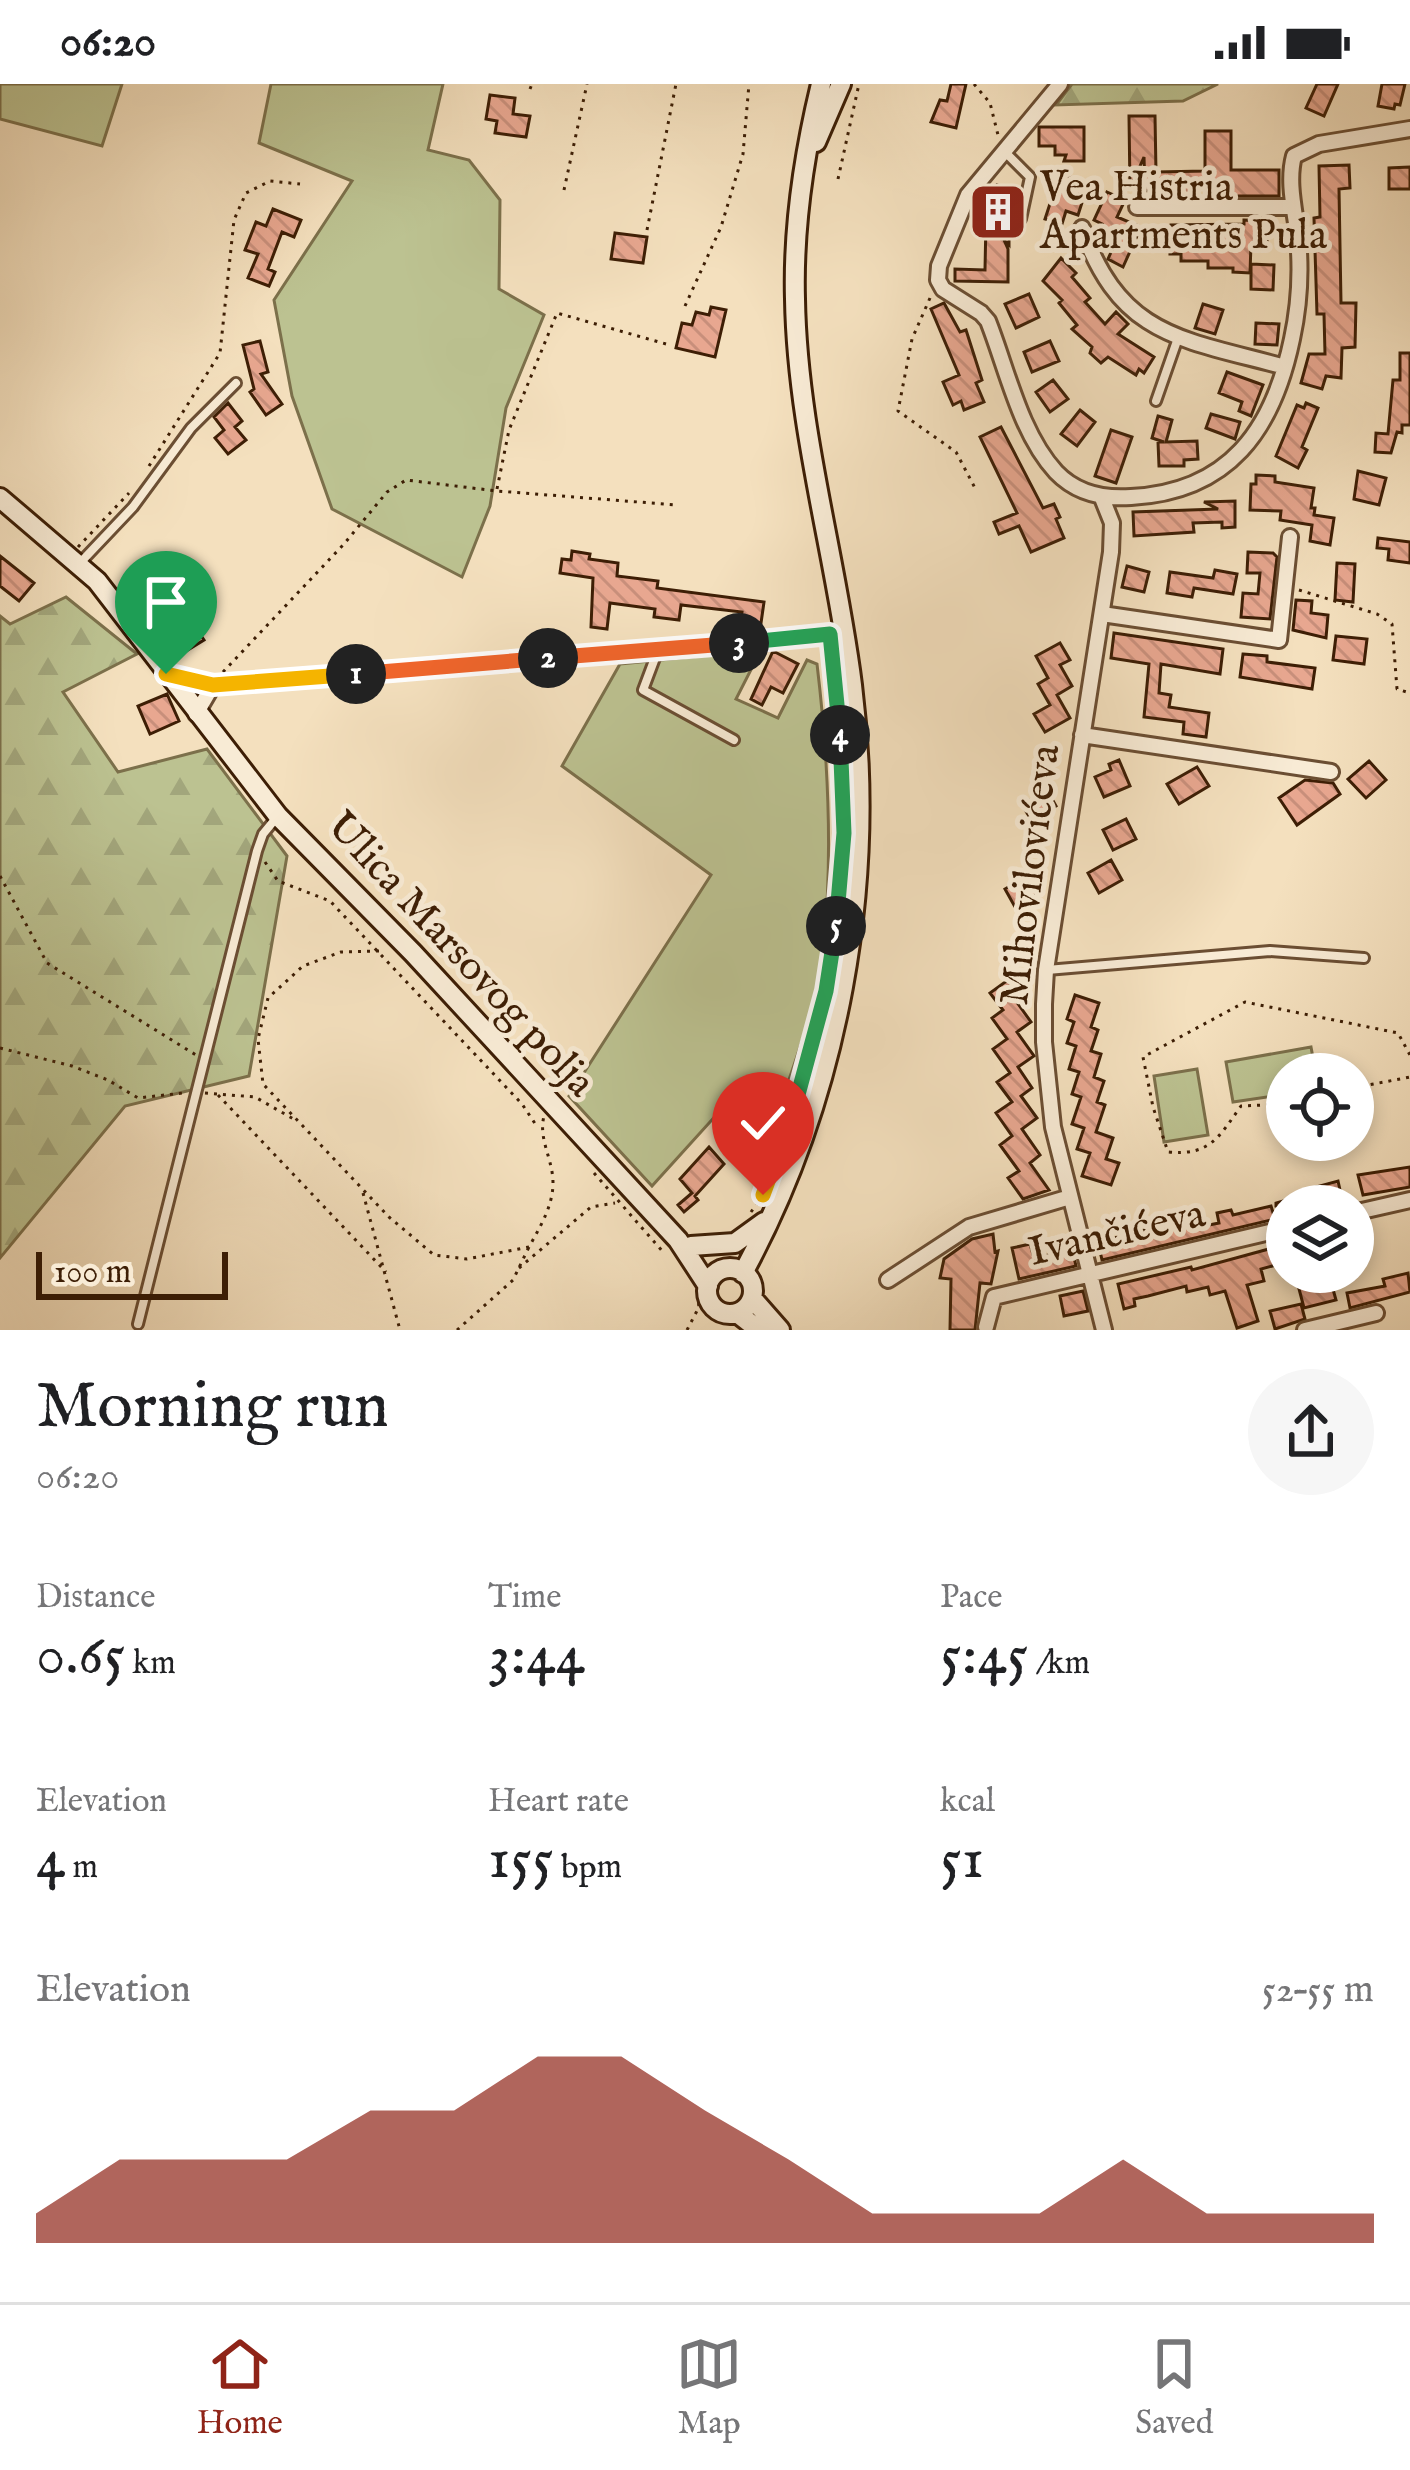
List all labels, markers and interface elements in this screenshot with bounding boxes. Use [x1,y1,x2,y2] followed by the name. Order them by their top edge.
[60,14,156,71] text: 06:20
[1039,162,1328,263] place label: Vea Histria Apartments Pula
[967,181,1029,243] building icon: Vea Histria Apartments Pula
[115,551,217,674] pin
[133,569,199,635] icon: arrive
[709,613,769,673] pin: 3
[733,622,745,664] text: 3
[518,628,578,688] pin: 2
[540,637,556,679] text: 2
[326,644,386,704] pin: 1
[350,653,362,695] text: 1
[810,705,870,765] pin: 4
[832,714,848,756] text: 4
[989,741,1073,1008] street label: Mihovilovićeva
[314,801,607,1110] street label: Ulica Marsovog polja
[806,896,866,956] pin: 5
[830,905,842,947] text: 5
[1266,1053,1374,1293] map controls
[1266,1053,1374,1161] button: locate
[712,1072,814,1195] pin
[730,1090,796,1156] icon: check
[1266,1185,1374,1293] button: layers
[1024,1188,1211,1280] street label: Ivančićeva
[36,1246,228,1299] scale bar
[54,1252,131,1294] text: 100 m
[36,1366,389,1450] text: Morning run
[1248,1369,1374,1495] button: share
[36,1453,119,1502] text: 06:20
[36,1577,155,1619] text: Distance
[488,1577,561,1619] text: Time
[940,1577,1002,1619] text: Pace
[36,1619,125,1695] text: 0.65
[488,1619,585,1695] text: 3:44
[940,1619,1028,1695] text: 5:45
[125,1643,176,1685] text: km
[1028,1643,1090,1685] text: /km
[36,1781,167,1823] text: Elevation
[488,1781,629,1823] text: Heart rate
[940,1781,995,1823] text: kcal
[36,1823,65,1899] text: 4
[488,1823,554,1899] text: 155
[940,1823,984,1899] text: 51
[65,1847,98,1889] text: m
[554,1847,622,1889] text: bpm
[36,1966,191,2015] text: Elevation
[1262,1966,1374,2015] text: 52–55 m
[197,2331,283,2445] tab: Home
[676,2331,742,2445] tab: Map
[1135,2331,1213,2445] tab: Saved

